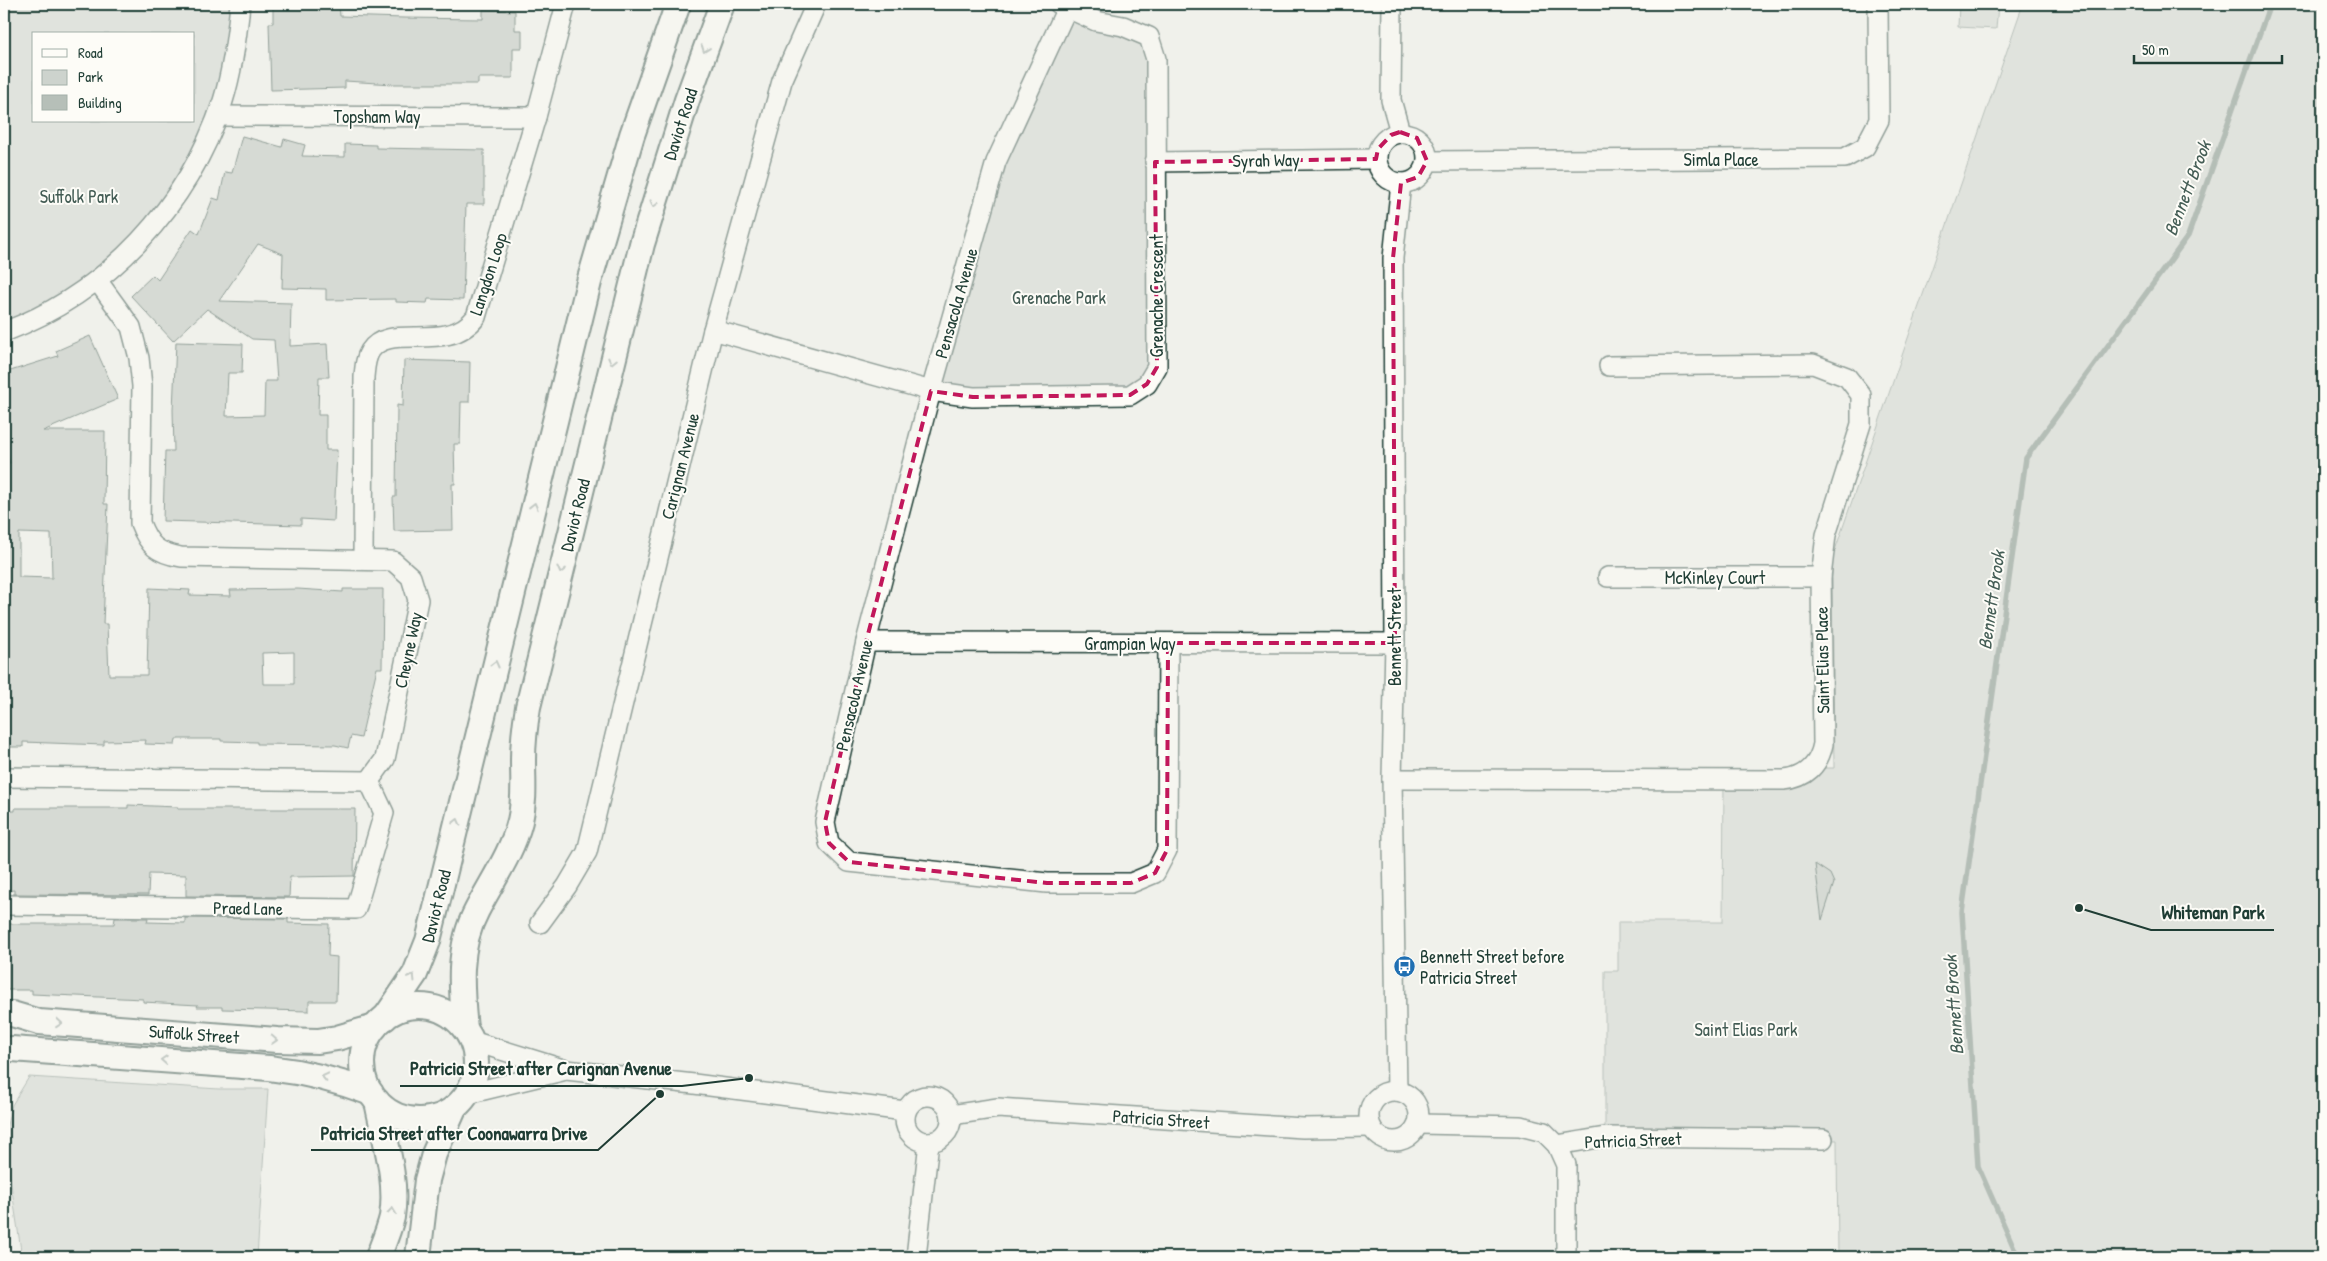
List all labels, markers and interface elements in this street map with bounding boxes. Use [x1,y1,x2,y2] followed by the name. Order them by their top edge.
[32,32,195,122] legend
[2134,32,2282,64] scale bar
[2142,39,2169,60] text: 50 m
[78,42,103,63] text: Road
[701,45,711,53] one-way arrow
[78,66,103,87] text: Park
[657,85,703,163] street label: Daviot Road
[78,92,122,113] text: Building
[333,104,421,129] street label: Topsham Way
[2157,135,2218,239] water label: Bennett Brook
[1232,147,1300,173] street label: Syrah Way
[1683,147,1759,172] street label: Simla Place
[40,184,119,209] park label: Suffolk Park
[649,199,660,208] one-way arrow
[463,229,513,318] street label: Langdon Loop
[1144,234,1169,358] street label: Grenache Crescent
[928,245,984,361] street label: Pensacola Avenue
[1012,285,1106,310] park label: Grenache Park
[607,356,618,365] one-way arrow
[655,410,705,522] street label: Carignan Avenue
[554,476,596,554] street label: Daviot Road
[528,501,539,510] one-way arrow
[1971,547,2011,651] water label: Bennett Brook
[556,565,567,574] one-way arrow
[1665,565,1766,590] street label: McKinley Court
[1382,587,1407,686] street label: Bennett Street
[1809,606,1835,714] street label: Saint Elias Place
[388,609,428,690] street label: Cheyne Way
[1084,631,1176,656] street label: Grampian Way
[829,637,879,753] street label: Pensacola Avenue
[490,660,500,668] one-way arrow
[451,817,462,826] one-way arrow
[415,867,457,945] street label: Daviot Road
[213,895,283,921] street label: Praed Lane
[2151,896,2274,930] callout: Whiteman Park
[2161,899,2265,925] text: Whiteman Park
[1420,944,1565,990] place label: Bennett Street before Patricia Street
[1936,952,1969,1056] water label: Bennett Brook
[1392,954,1416,978] bus stop icon: Bennett Street before Patricia Street
[406,974,416,983] one-way arrow
[1695,1017,1798,1042] park label: Saint Elias Park
[56,1018,64,1029] one-way arrow
[148,1018,241,1050] street label: Suffolk Street
[270,1035,278,1046] one-way arrow
[400,1052,682,1086] callout: Patricia Street after Carignan Avenue
[160,1054,168,1065] one-way arrow
[410,1055,672,1082] text: Patricia Street after Carignan Avenue
[321,1072,330,1083] one-way arrow
[1112,1103,1211,1135] street label: Patricia Street
[311,1116,598,1150] callout: Patricia Street after Coonawarra Drive
[320,1120,588,1146] text: Patricia Street after Coonawarra Drive
[1584,1126,1683,1154] street label: Patricia Street
[386,1206,397,1214] one-way arrow

